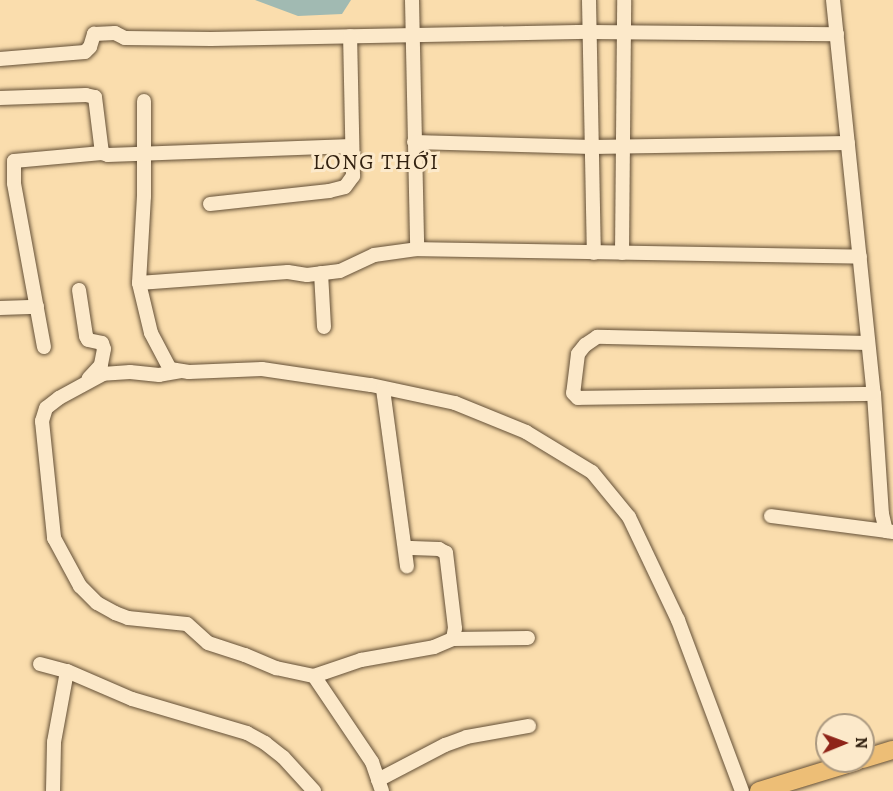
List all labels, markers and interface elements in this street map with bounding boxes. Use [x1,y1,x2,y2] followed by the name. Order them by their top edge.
[313,150,439,176] district label: LONG THỚI
[815,713,875,773] north arrow
[850,737,872,749] text: N

